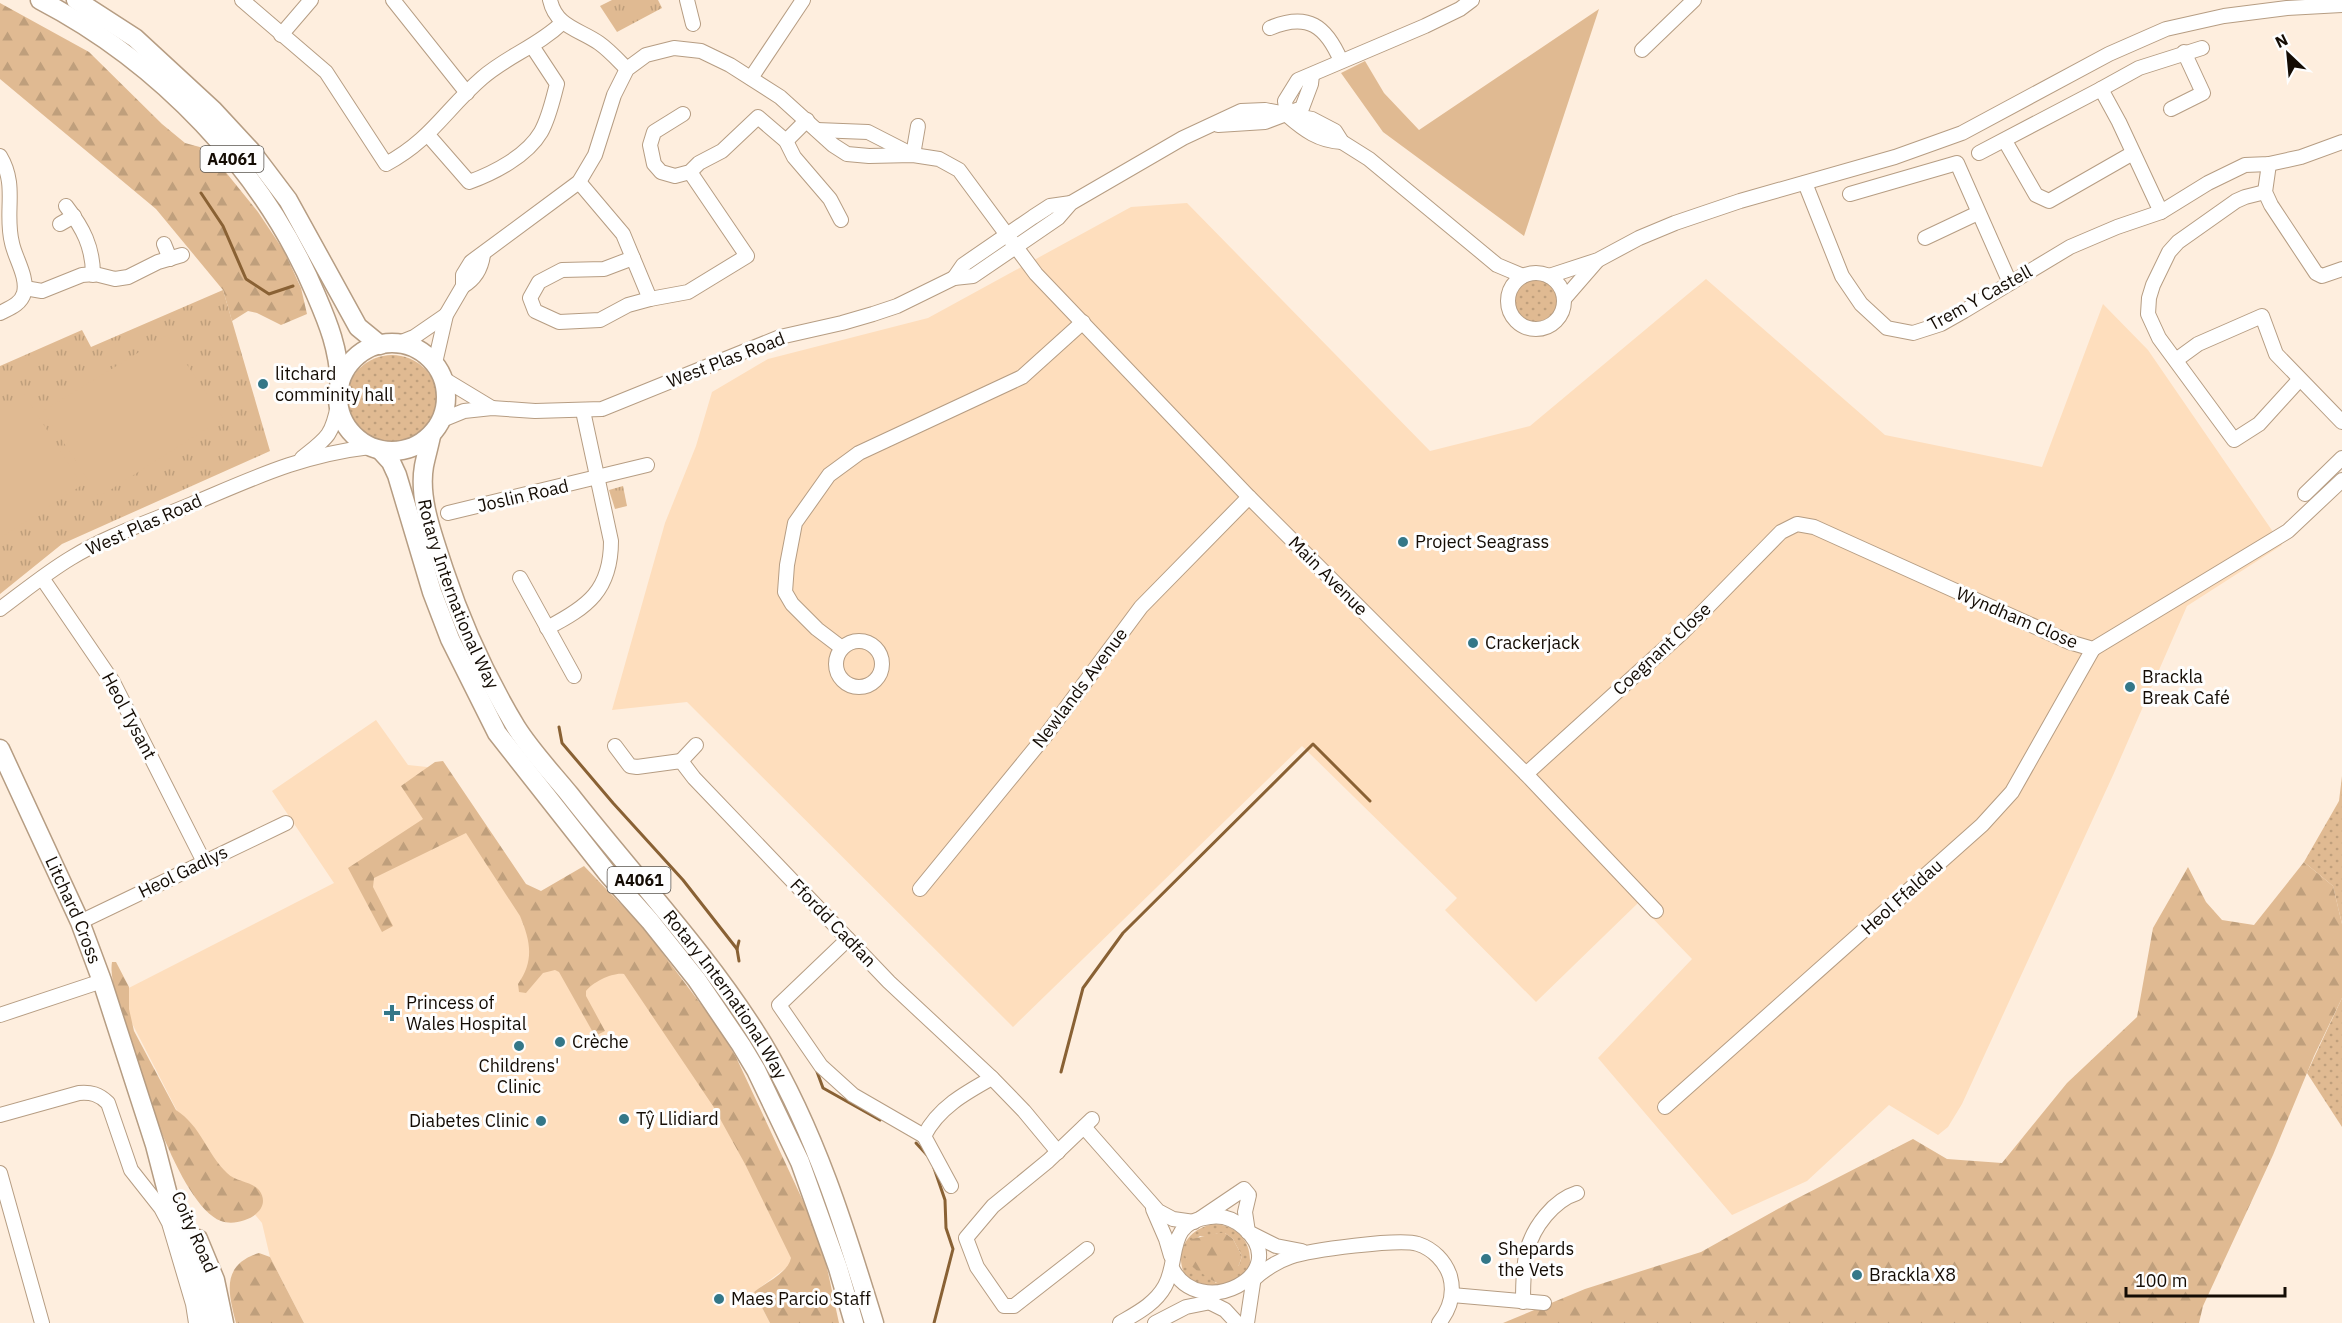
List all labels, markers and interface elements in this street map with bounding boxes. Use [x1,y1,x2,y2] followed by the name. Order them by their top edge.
[2258,24,2318,84] north arrow
[2272,29,2291,52] text: N
[200,146,264,172] road number: A4061
[1923,259,2036,336] street label: Trem Y Castell
[664,326,788,393] street label: West Plas Road
[275,362,394,406] place label: litchard comminity hall
[256,377,270,391] marker: litchard comminity hall
[475,474,571,517] street label: Joslin Road
[82,489,205,560] street label: West Plas Road
[413,497,505,693] street label: Rotary International Way
[1415,530,1549,553] place label: Project Seagrass
[1284,531,1373,620] street label: Main Avenue
[1396,535,1410,549] marker: Project Seagrass
[1953,581,2082,654] street label: Wyndham Close
[1608,597,1716,700] street label: Coegnant Close
[1027,623,1132,752] street label: Newlands Avenue
[1485,631,1580,654] place label: Crackerjack
[1466,636,1480,650] marker: Crackerjack
[2142,665,2230,709] place label: Brackla Break Café
[97,668,162,763] street label: Heol Tysant
[2123,680,2137,694] marker: Brackla Break Café
[134,840,231,903] street label: Heol Gadlys
[40,852,107,967] street label: Litchard Cross
[1856,854,1947,939] street label: Heol Ffaldau
[608,867,670,893] road number: A4061
[785,874,881,972] street label: Ffordd Cadfan
[658,905,793,1083] street label: Rotary International Way
[406,991,527,1035] place label: Princess of Wales Hospital
[383,1004,401,1022] marker: Princess of Wales Hospital
[572,1030,629,1053] place label: Crèche
[553,1035,567,1049] marker: Crèche
[512,1039,526,1053] marker: Childrens' Clinic
[479,1054,559,1098] place label: Childrens' Clinic
[636,1107,719,1130] place label: Tŷ Llidiard
[409,1109,529,1132] place label: Diabetes Clinic
[617,1112,631,1126] marker: Tŷ Llidiard
[534,1114,548,1128] marker: Diabetes Clinic
[166,1188,223,1276] street label: Coity Road
[1498,1237,1574,1281] place label: Shepards the Vets
[1479,1252,1493,1266] marker: Shepards the Vets
[2126,1260,2285,1298] scale bar
[1869,1263,1956,1286] place label: Brackla X8
[1850,1268,1864,1282] marker: Brackla X8
[2135,1269,2187,1292] text: 100 m
[731,1287,871,1310] place label: Maes Parcio Staff
[712,1292,726,1306] marker: Maes Parcio Staff

